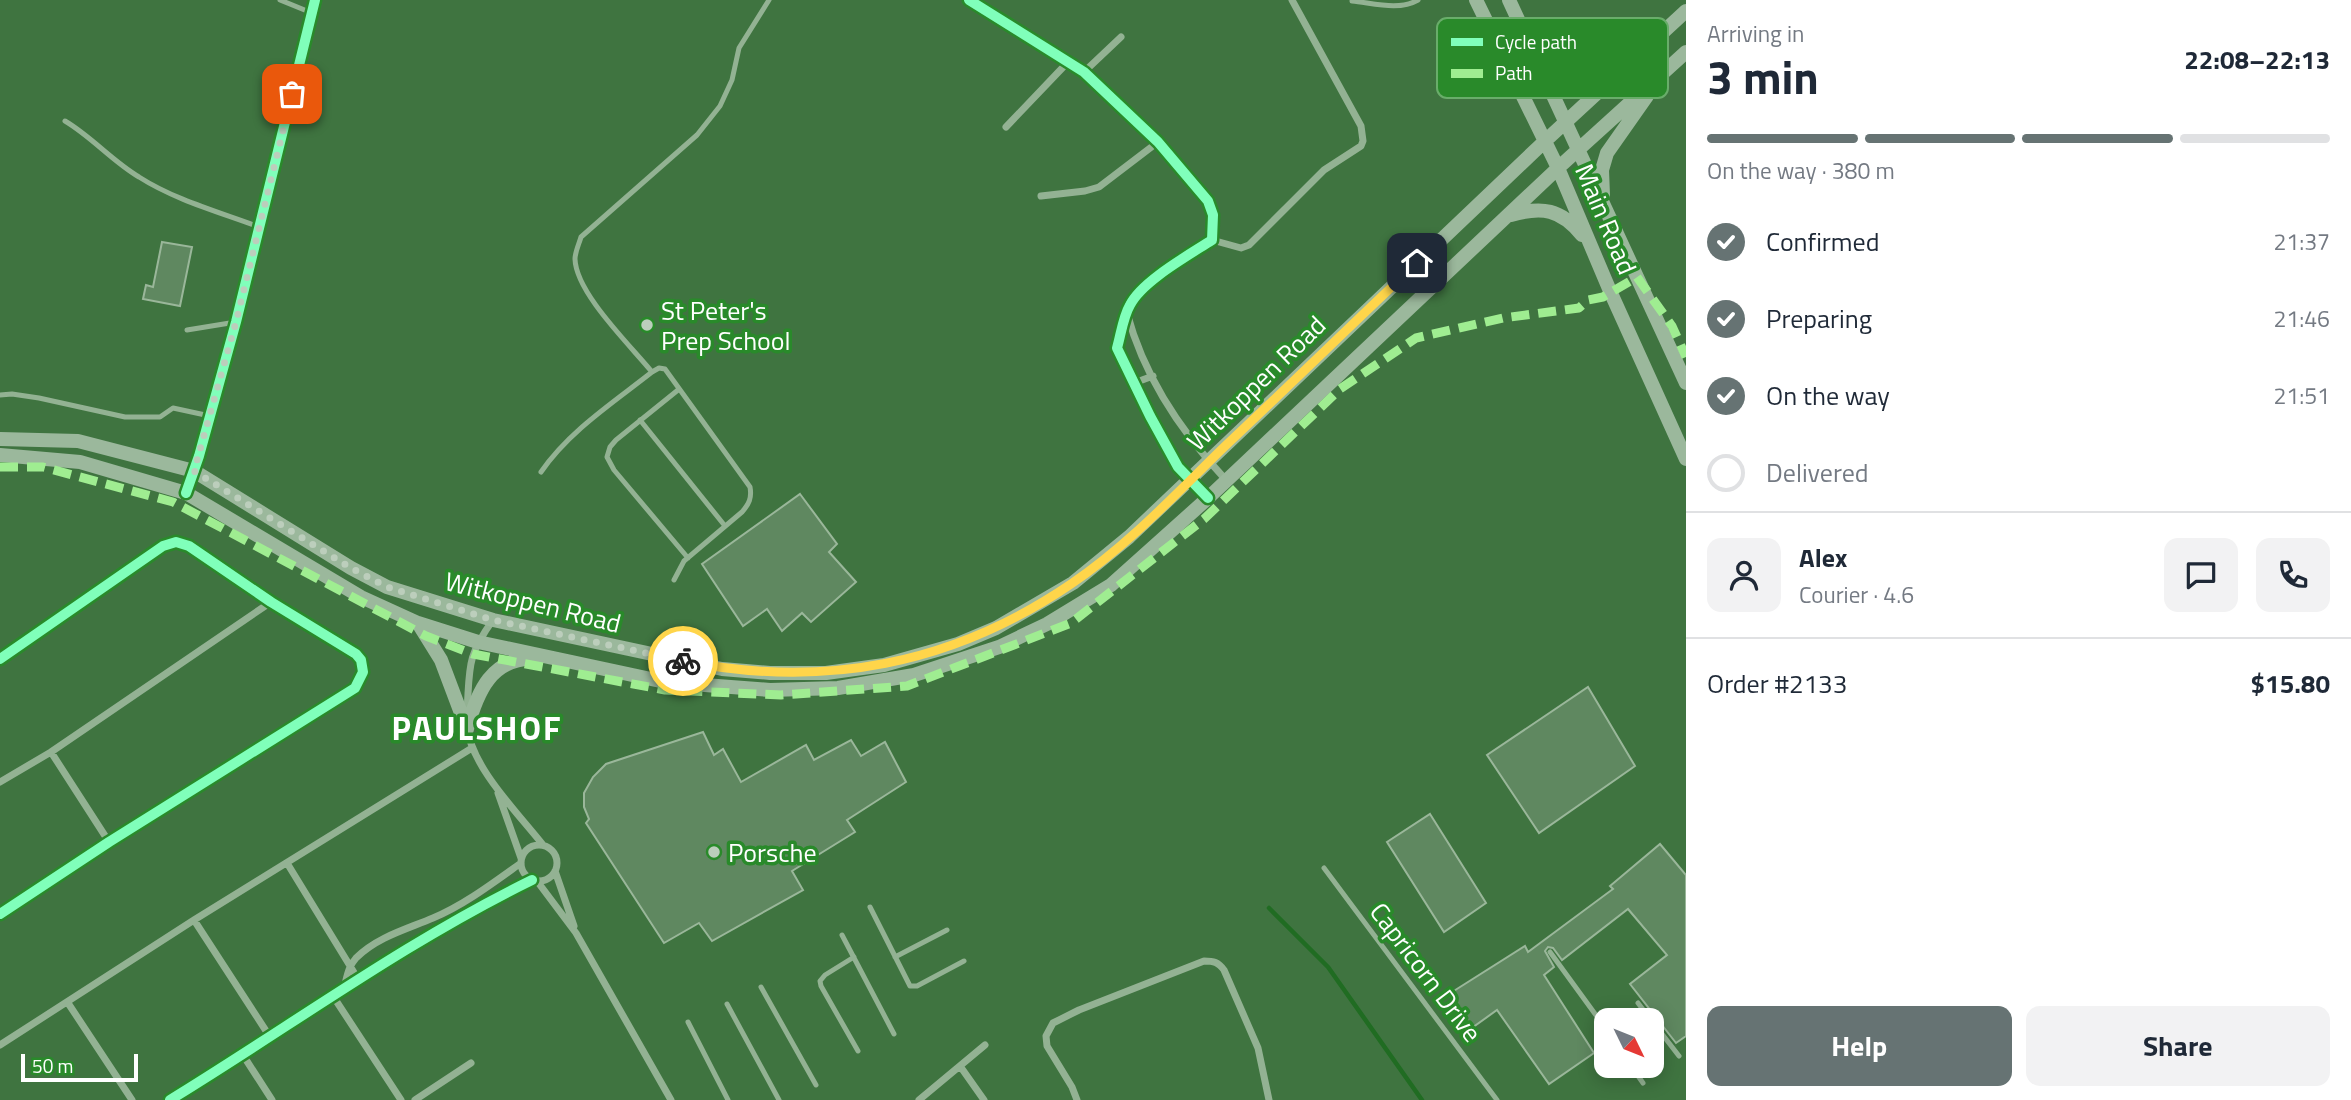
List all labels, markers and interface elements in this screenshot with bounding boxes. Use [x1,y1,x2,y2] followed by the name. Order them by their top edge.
[1707,16,1804,51] text: Arriving in
[1437,18,1668,98] legend
[1495,27,1577,56] text: Cycle path
[2184,40,2330,79] text: 22:08–22:13
[1707,42,1819,112] text: 3 min
[1495,58,1533,87] text: Path
[262,64,322,124] pin
[273,75,311,113] icon: bag
[1707,153,1895,188] text: On the way · 380 m
[1565,158,1647,280] street label: Main Road
[1766,222,1880,261] text: Confirmed
[1707,223,1745,261] icon: check
[2273,224,2330,259] text: 21:37
[1387,233,1447,293] pin
[1398,244,1436,282] icon: home
[661,291,791,360] place label: St Peter's Prep School
[1766,299,1872,338] text: Preparing
[1707,300,1745,338] icon: check
[2273,301,2330,336] text: 21:46
[1178,306,1334,460] street label: Witkoppen Road
[639,317,655,333] marker: St Peter's Prep School
[1766,376,1890,415] text: On the way
[1707,377,1745,415] icon: check
[2273,378,2330,413] text: 21:51
[1766,453,1869,492] text: Delivered
[1707,538,1781,612] button: person
[1799,538,1847,577] text: Alex
[2164,538,2238,612] button: chat
[2256,538,2330,612] button: phone
[441,561,625,643] street label: Witkoppen Road
[1799,577,1914,612] text: Courier · 4.6
[648,626,718,696] courier
[664,642,702,680] icon: bike
[1707,664,1847,703] text: Order #2133
[2251,664,2330,703] text: $15.80
[391,703,563,753] district label: PAULSHOF
[728,833,817,872] place label: Porsche
[706,844,722,860] marker: Porsche
[1360,894,1492,1050] street label: Capricorn Drive
[1707,1006,2012,1086] button: Help
[2026,1006,2330,1086] button: Share
[1594,1008,1664,1078] north arrow
[1594,1008,1664,1078] map controls
[21,1051,138,1083] scale bar
[32,1051,73,1080] text: 50 m

